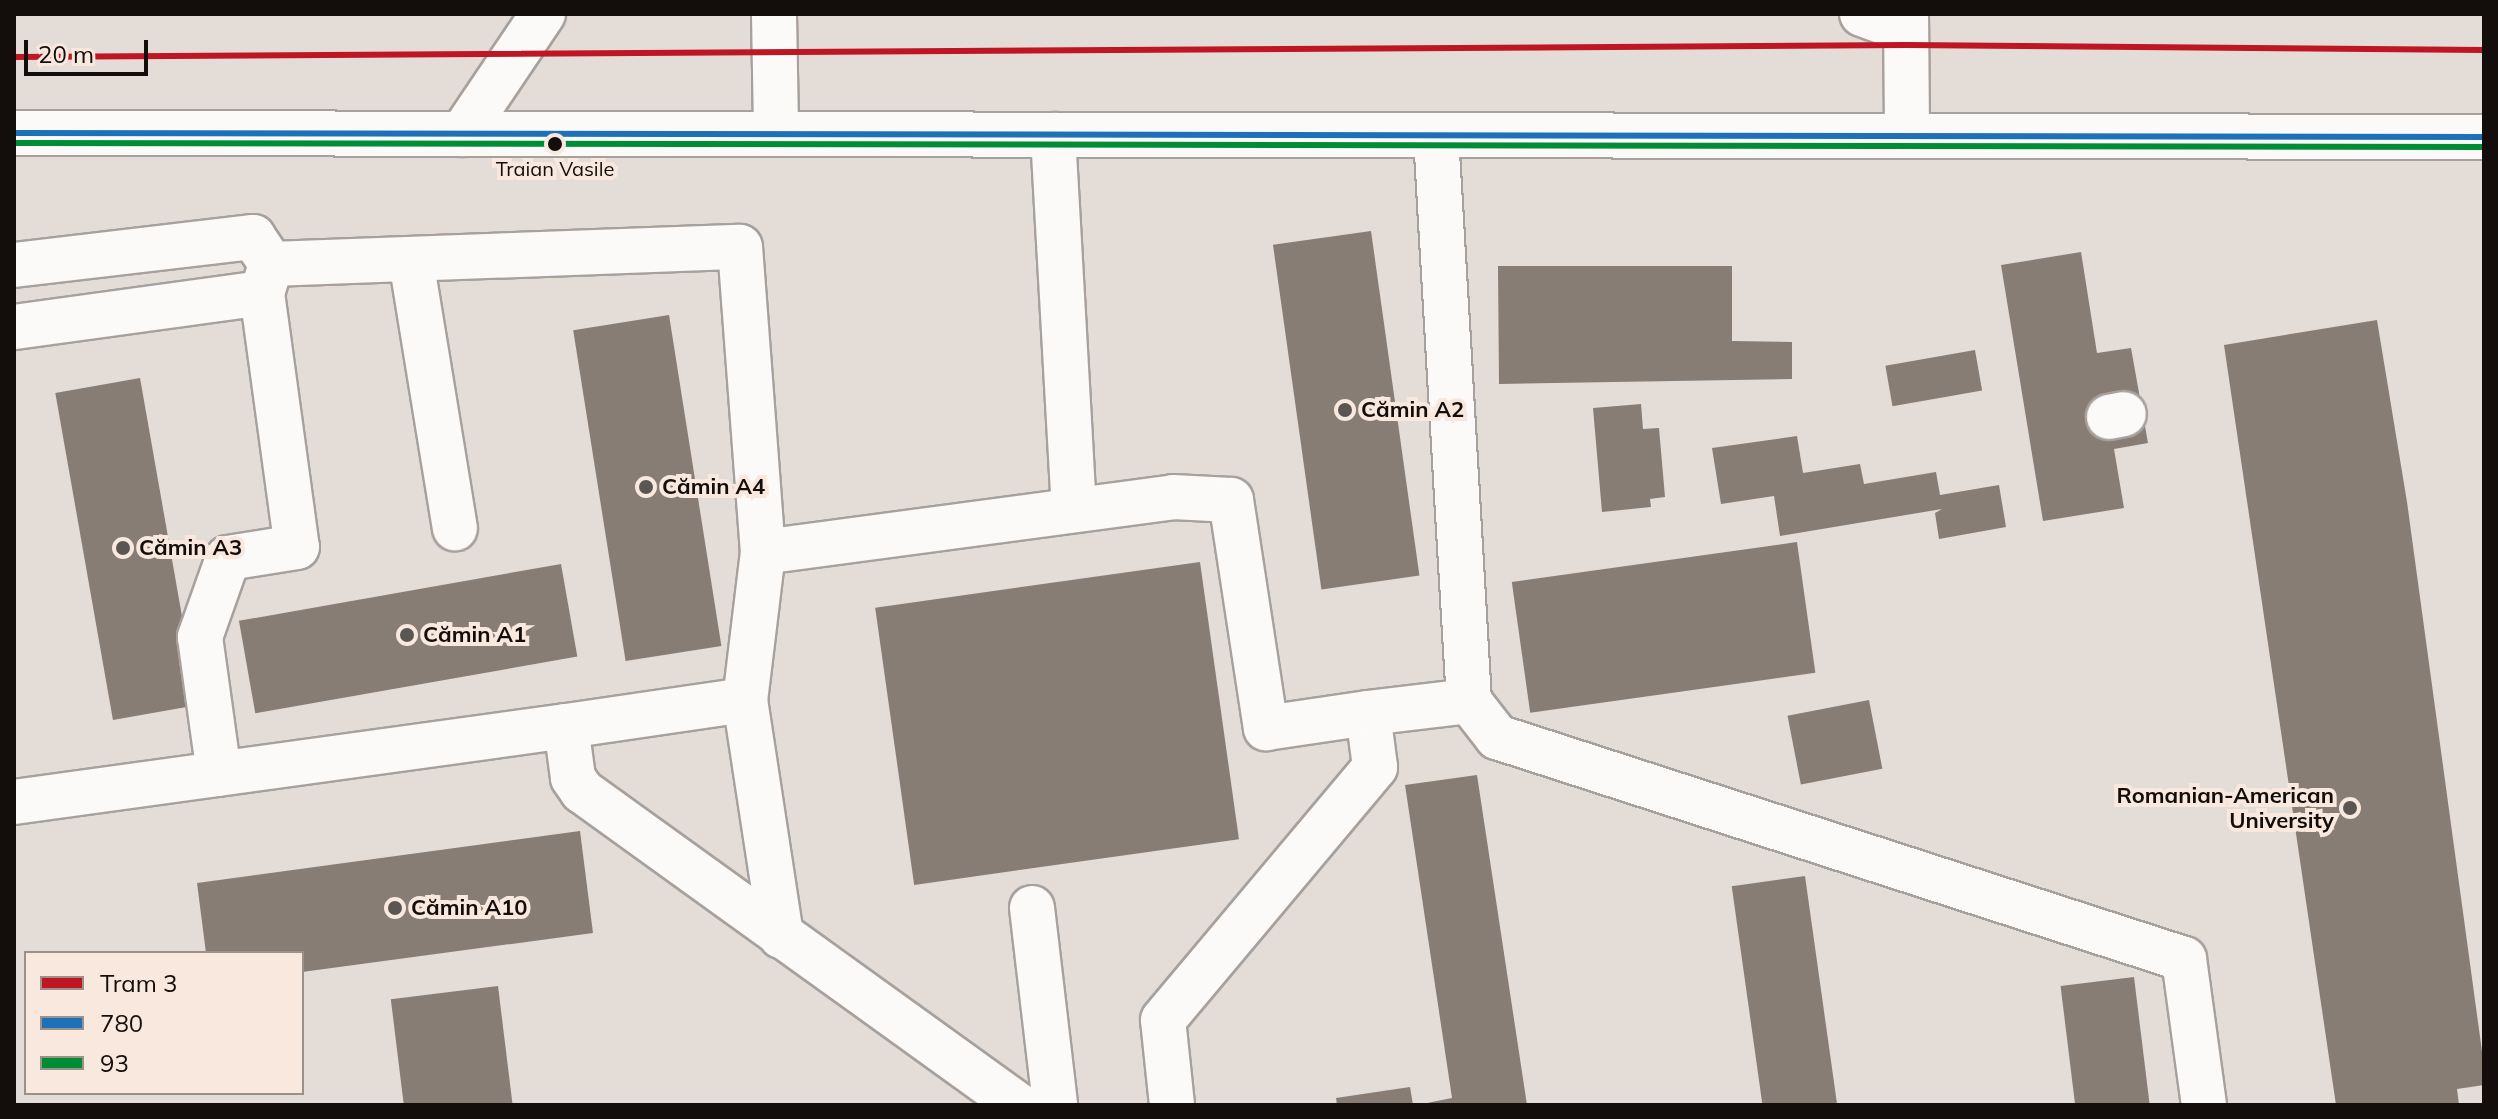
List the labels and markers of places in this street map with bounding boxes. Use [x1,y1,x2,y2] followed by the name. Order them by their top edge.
[547,136,563,152] marker: Traian Vasile
[496,156,614,180] place label: Traian Vasile
[1361,397,1464,423] place label: Cămin A2
[1336,401,1354,419] marker: Cămin A2
[662,474,765,500] place label: Cămin A4
[637,478,655,496] marker: Cămin A4
[139,535,242,561] place label: Cămin A3
[114,539,132,557] marker: Cămin A3
[423,622,526,648] place label: Cămin A1
[398,626,416,644] marker: Cămin A1
[2117,782,2334,834] place label: Romanian-American University
[2341,799,2359,817] marker: Romanian-American University
[411,895,527,921] place label: Cămin A10
[386,899,404,917] marker: Cămin A10

